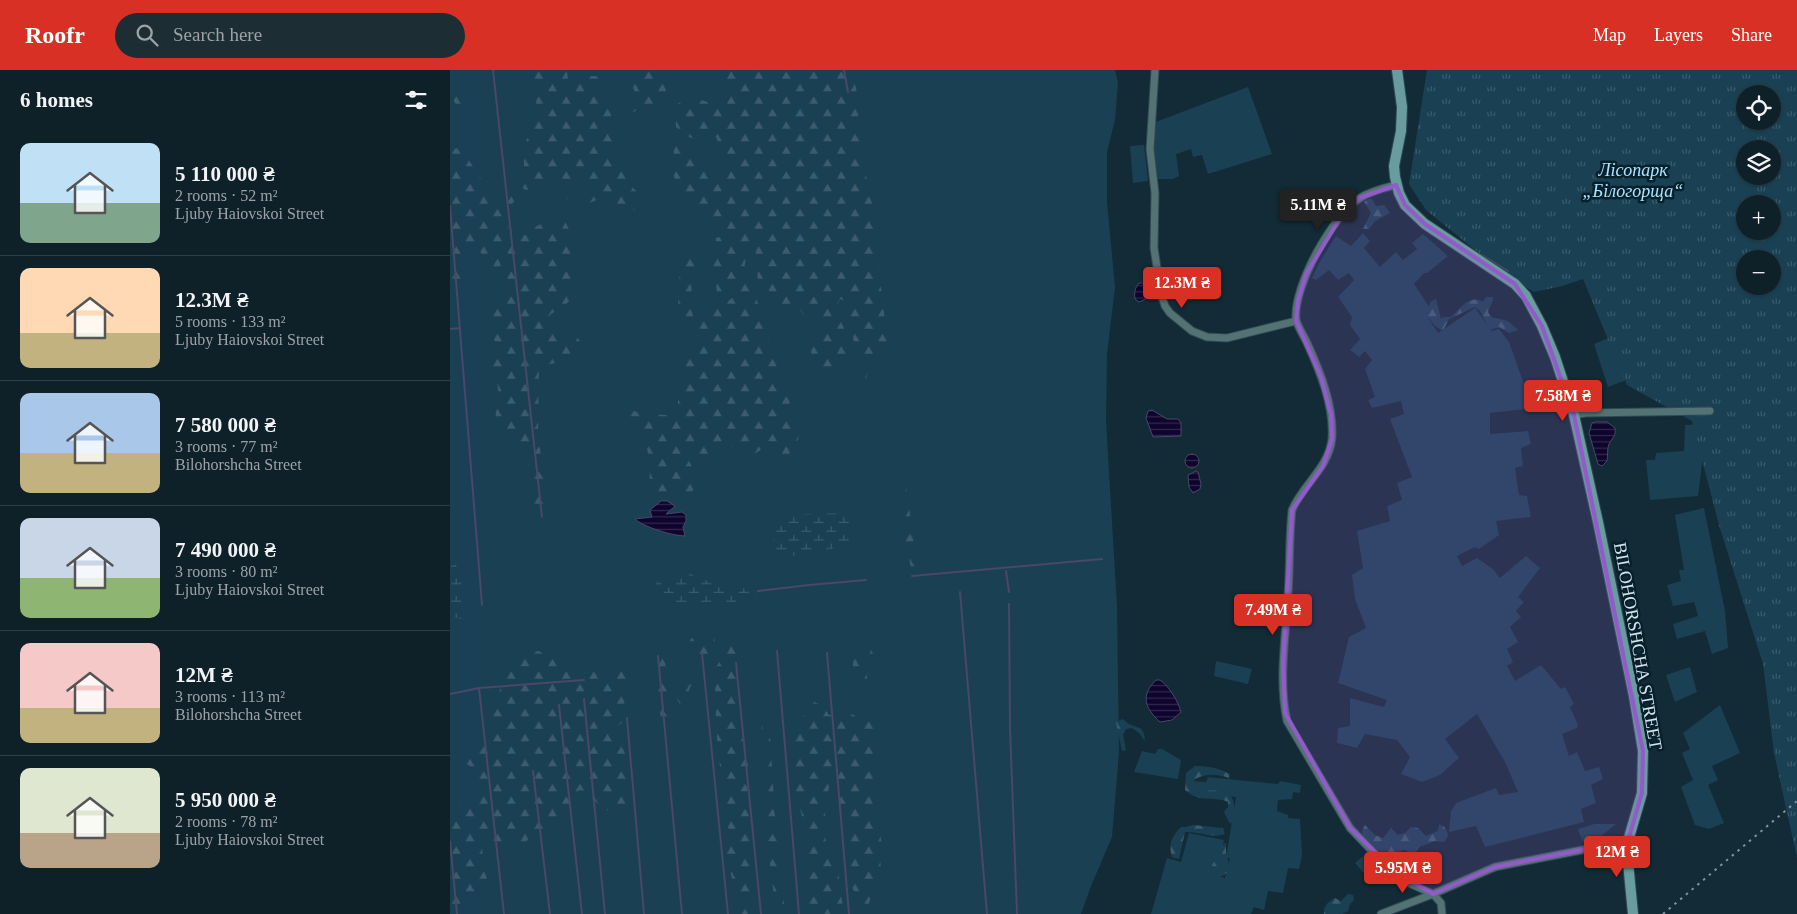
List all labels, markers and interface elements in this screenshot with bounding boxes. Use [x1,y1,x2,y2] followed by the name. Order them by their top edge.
[115,13,465,58] search box
[133,21,161,49] icon: search
[25,22,85,48] text: Roofr
[173,24,262,45] text: Search here
[1593,25,1626,45] text: Map
[1654,25,1703,45] text: Layers
[1731,25,1772,45] text: Share
[1736,85,1781,295] map controls
[1736,85,1781,130] button: locate
[402,86,430,114] icon: filters
[20,88,93,112] text: 6 homes
[1736,140,1781,185] button: layers
[1583,160,1683,201] park label: Лісопарк „Білогорща“
[175,162,275,186] text: 5 110 000 ₴
[60,163,120,223] icon: home
[175,187,278,204] text: 2 rooms · 52 m²
[1272,189,1364,231] pin: 5.11M ₴
[1736,195,1781,240] button: +
[1290,196,1346,213] text: 5.11M ₴
[175,205,324,222] text: Ljuby Haiovskoi Street
[1736,250,1781,295] button: −
[1136,266,1228,309] pin: 12.3M ₴
[1154,274,1210,291] text: 12.3M ₴
[60,288,120,348] icon: home
[175,288,249,312] text: 12.3M ₴
[175,313,286,330] text: 5 rooms · 133 m²
[175,331,324,348] text: Ljuby Haiovskoi Street
[1517,380,1609,422] pin: 7.58M ₴
[1535,387,1591,404] text: 7.58M ₴
[60,413,120,473] icon: home
[175,413,276,437] text: 7 580 000 ₴
[175,438,278,455] text: 3 rooms · 77 m²
[175,456,302,473] text: Bilohorshcha Street
[60,538,120,598] icon: home
[175,538,276,562] text: 7 490 000 ₴
[1610,541,1666,751] street label: BILOHORSHCHA STREET
[175,563,278,580] text: 3 rooms · 80 m²
[175,581,324,598] text: Ljuby Haiovskoi Street
[1227,594,1319,636] pin: 7.49M ₴
[1245,601,1301,618] text: 7.49M ₴
[60,663,120,723] icon: home
[175,663,233,687] text: 12M ₴
[175,688,285,705] text: 3 rooms · 113 m²
[175,706,302,723] text: Bilohorshcha Street
[60,788,120,848] icon: home
[175,788,276,812] text: 5 950 000 ₴
[175,813,278,830] text: 2 rooms · 78 m²
[175,831,324,848] text: Ljuby Haiovskoi Street
[1582,836,1652,878] pin: 12M ₴
[1595,843,1639,860] text: 12M ₴
[1357,852,1449,894] pin: 5.95M ₴
[1375,859,1431,876] text: 5.95M ₴

